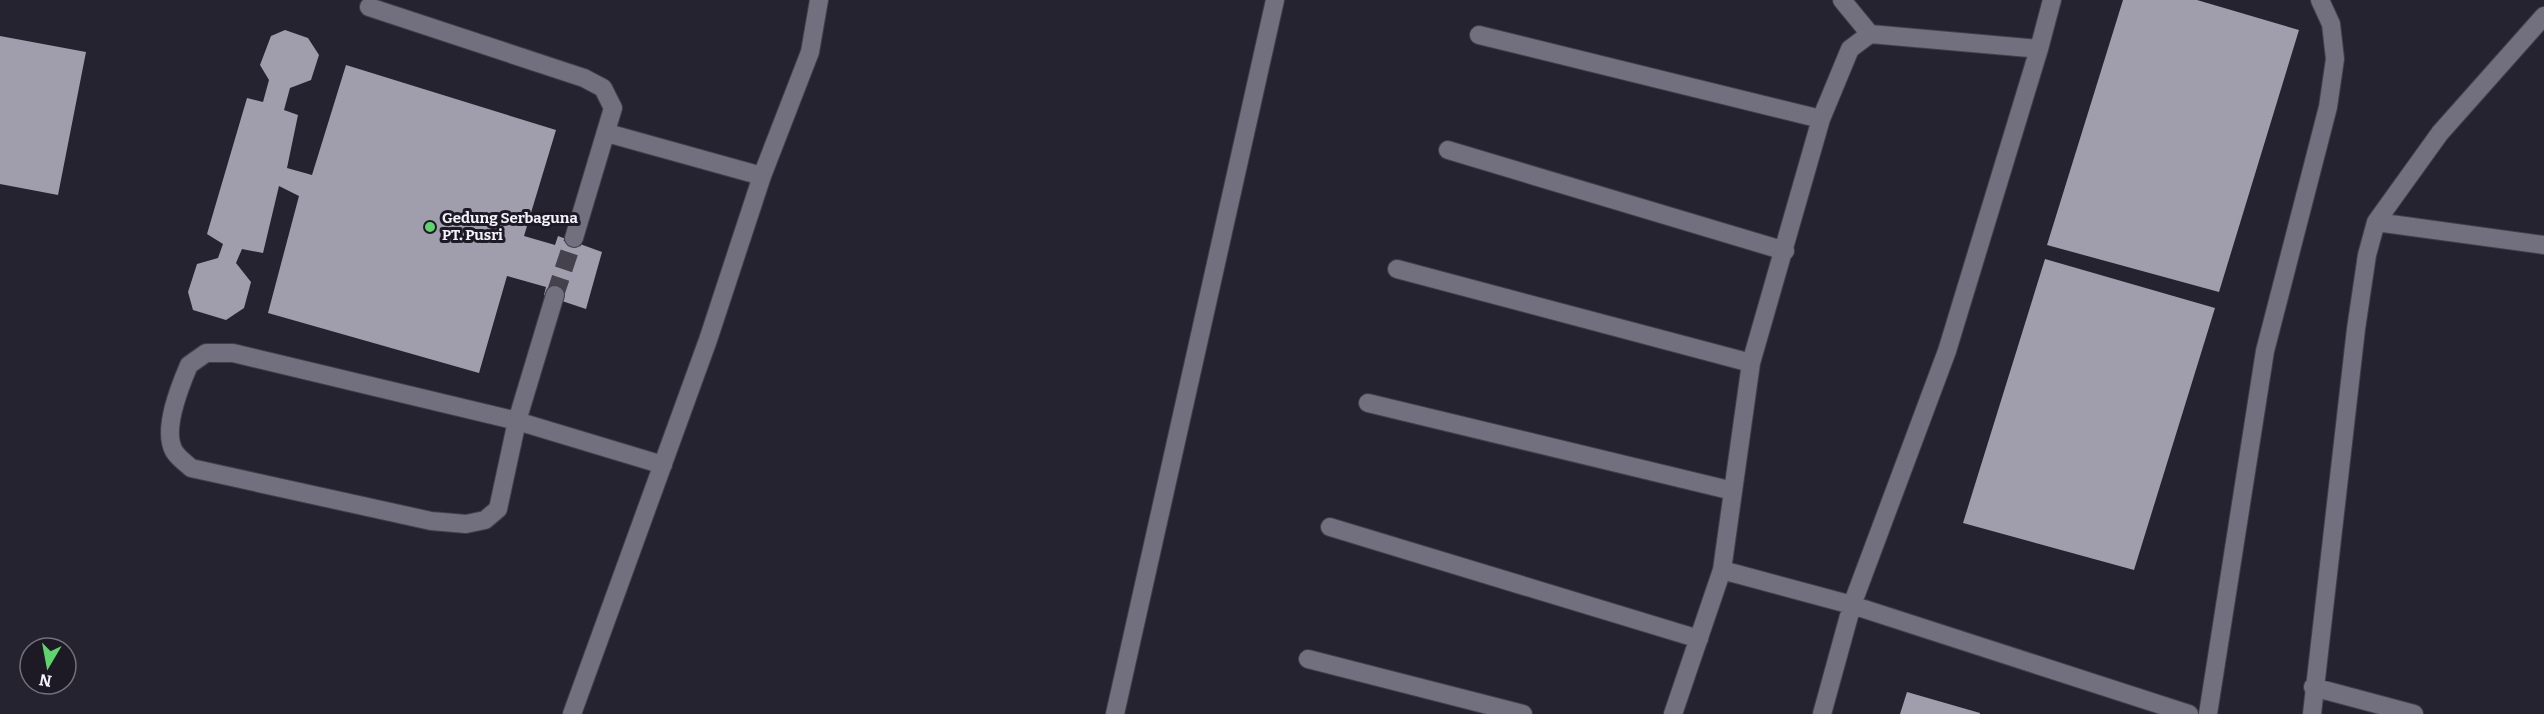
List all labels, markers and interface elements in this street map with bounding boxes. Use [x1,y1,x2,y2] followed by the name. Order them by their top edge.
[442,209,578,244] place label: Gedung Serbaguna PT. Pusri
[423,220,437,234] marker: Gedung Serbaguna PT. Pusri
[18,636,78,696] north arrow
[38,670,53,691] text: N

